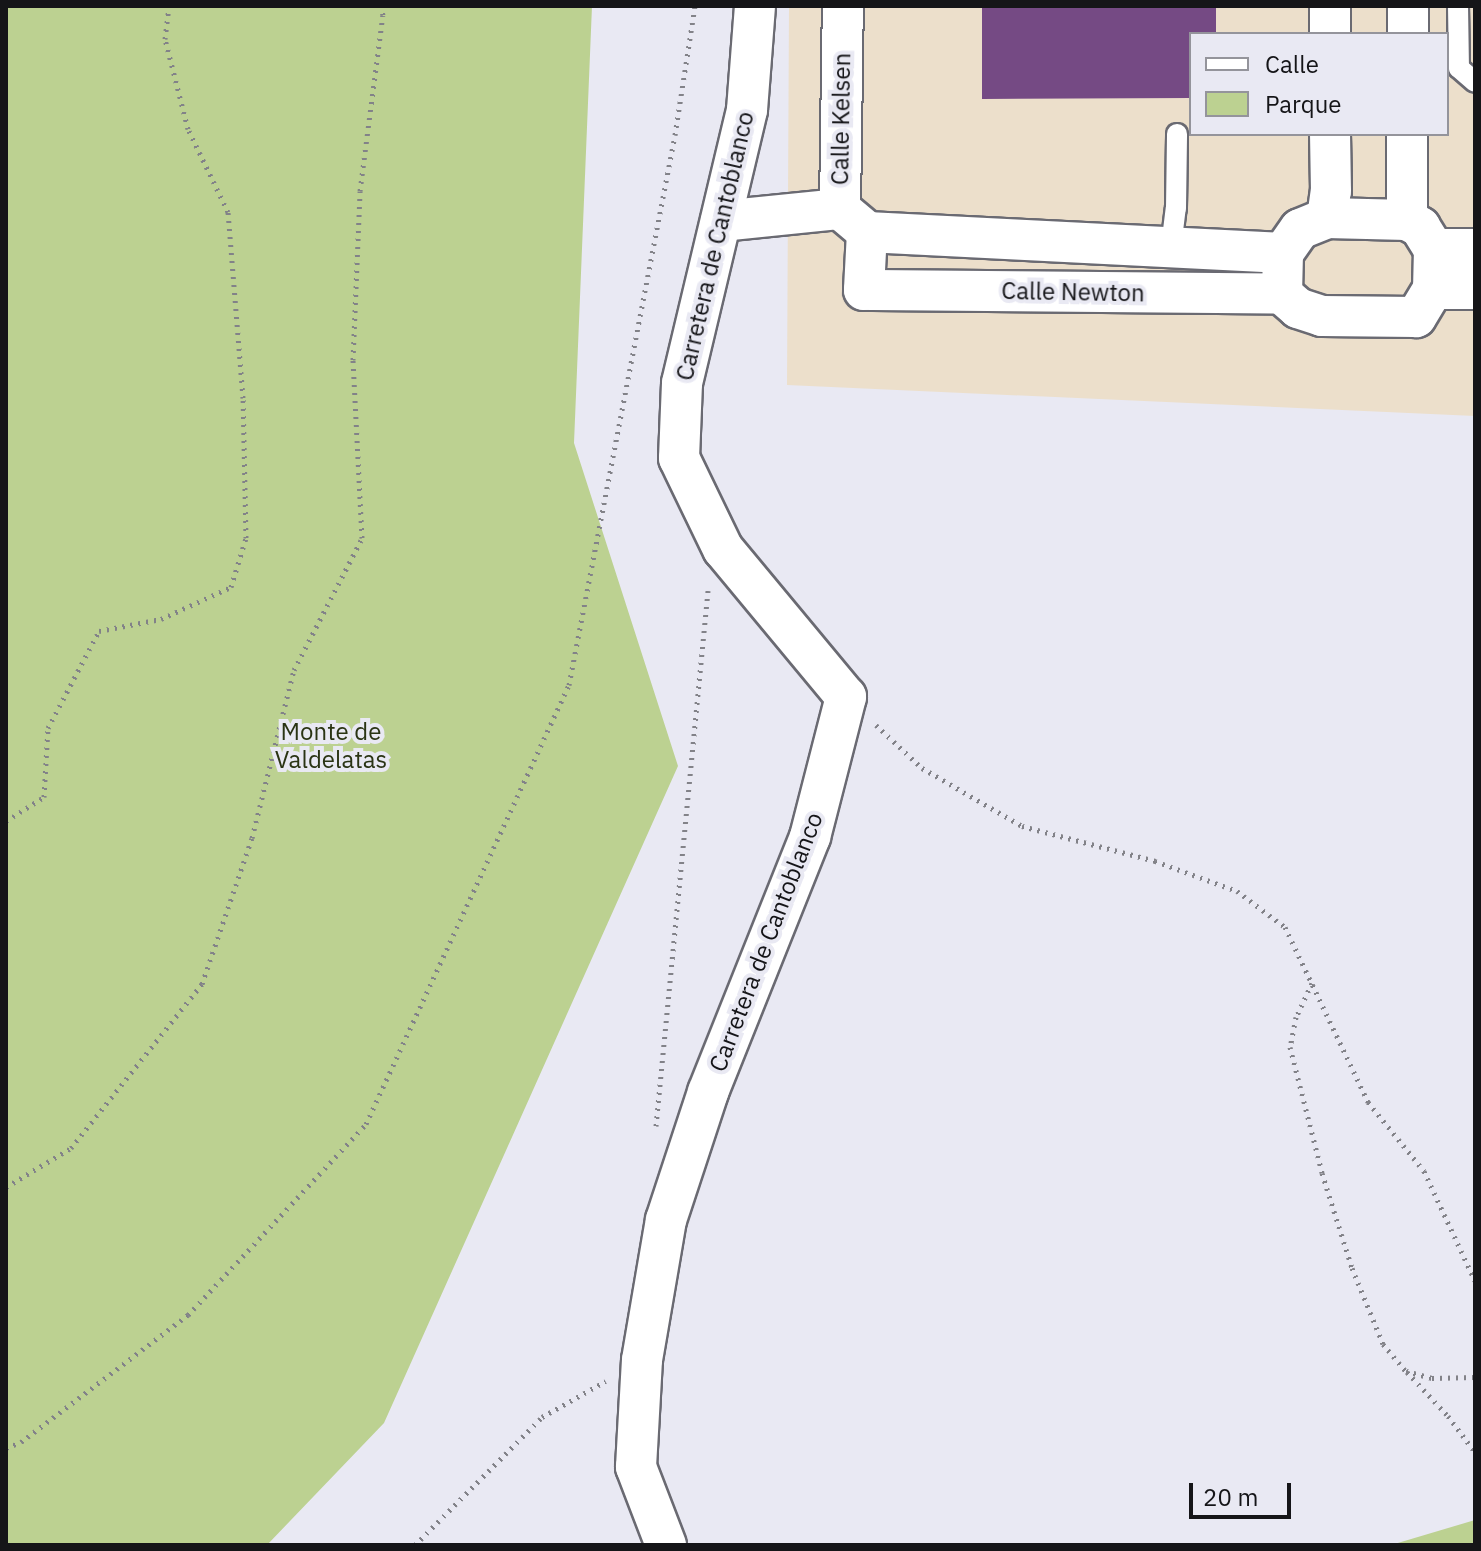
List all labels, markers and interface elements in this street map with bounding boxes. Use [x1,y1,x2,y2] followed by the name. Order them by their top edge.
[1189,32,1449,136] legend
[1265,48,1319,80] text: Calle
[825,53,857,185] street label: Calle Kelsen
[1265,88,1342,120] text: Parque
[670,109,760,383] street label: Carretera de Cantoblanco
[1001,276,1145,308] street label: Calle Newton
[275,718,387,774] park label: Monte de Valdelatas
[703,808,829,1076] street label: Carretera de Cantoblanco
[1193,1467,1295,1517] scale bar
[1203,1481,1258,1513] text: 20 m

